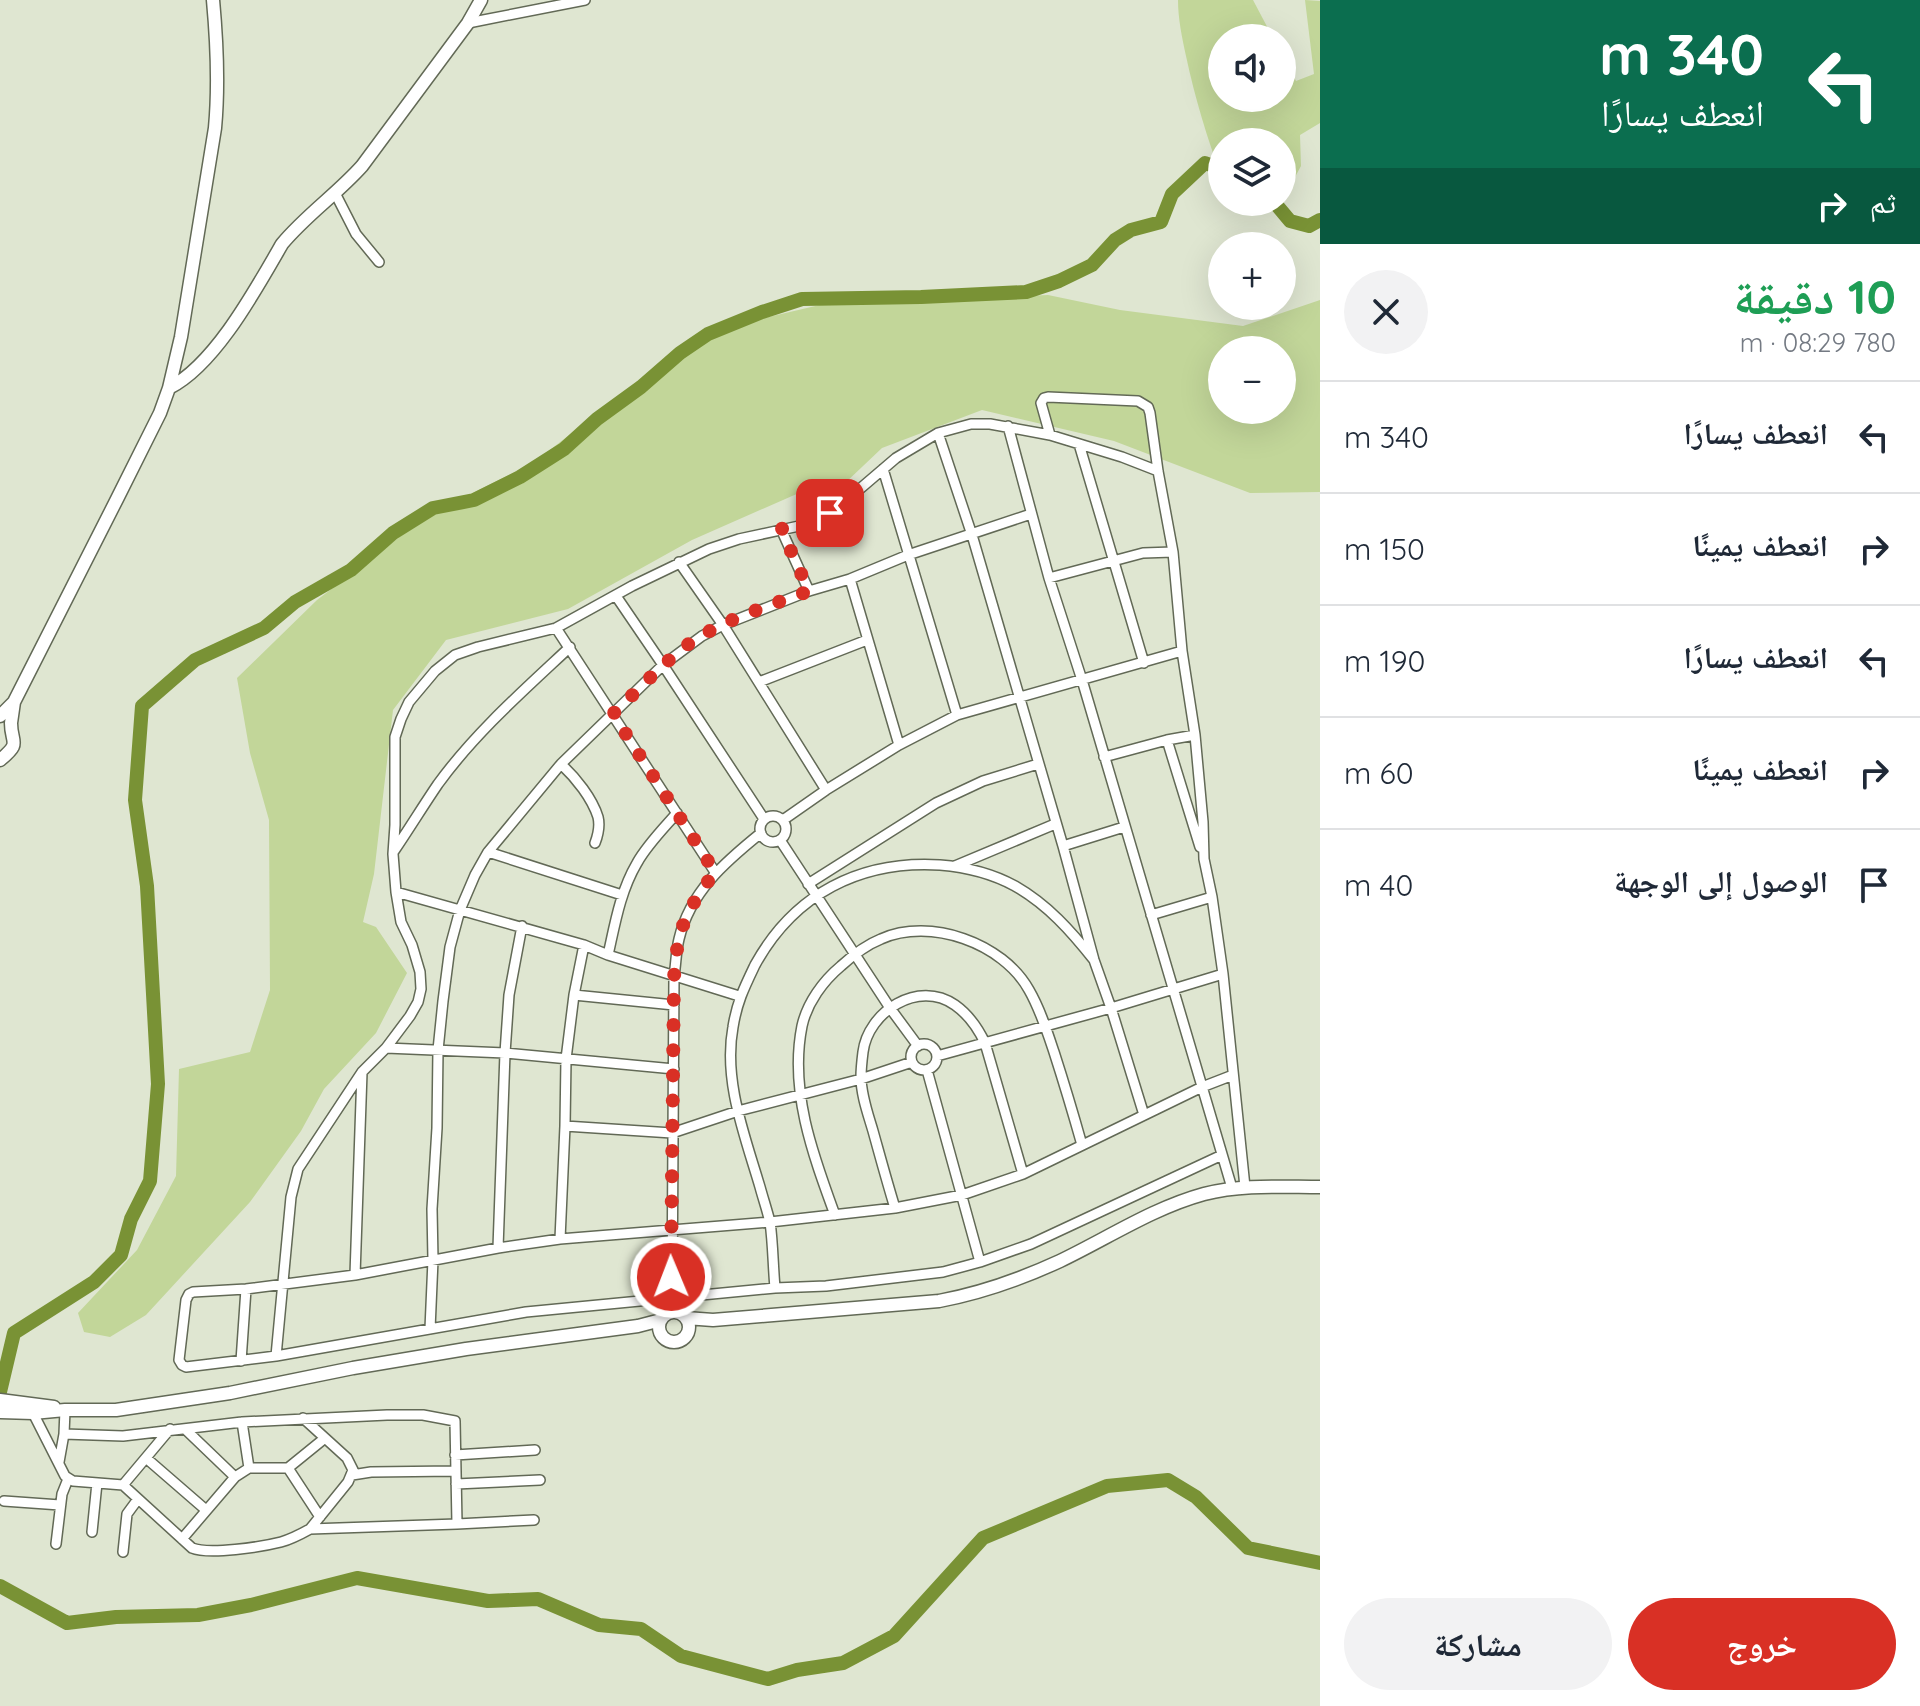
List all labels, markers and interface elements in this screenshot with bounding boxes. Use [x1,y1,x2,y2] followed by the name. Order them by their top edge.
[1599,19,1764,89] text: 340 m
[1208,24,1296,424] map controls
[1208,24,1296,112] button: sound
[1792,32,1896,136] icon: left
[1601,90,1764,135] text: انعطف يسارًا
[1208,128,1296,216] button: layers
[1870,183,1896,221] text: ثم
[1810,184,1854,228] icon: right
[1208,232,1296,320] button: +
[1734,266,1896,326] text: 10 دقيقة
[1344,270,1428,354] button: close
[1740,326,1896,359] text: 780 m · 08:29
[1208,336,1296,424] button: −
[1684,414,1828,452] text: انعطف يسارًا
[1852,415,1896,459] icon: left
[1344,418,1429,456] text: 340 m
[796,479,864,547] pin
[808,491,852,535] icon: arrive
[1692,526,1828,564] text: انعطف يمينًا
[1852,527,1896,571] icon: right
[1344,530,1425,568] text: 150 m
[1684,638,1828,676] text: انعطف يسارًا
[1852,639,1896,683] icon: left
[1344,642,1425,680] text: 190 m
[1692,750,1828,788] text: انعطف يمينًا
[1852,751,1896,795] icon: right
[1344,754,1414,792] text: 60 m
[1614,862,1828,900] text: الوصول إلى الوجهة
[1852,863,1896,907] icon: arrive
[1344,866,1413,904] text: 40 m
[629,1235,713,1319] position arrow
[1344,1598,1612,1690] button: مشاركة
[1628,1598,1896,1690] button: خروج

